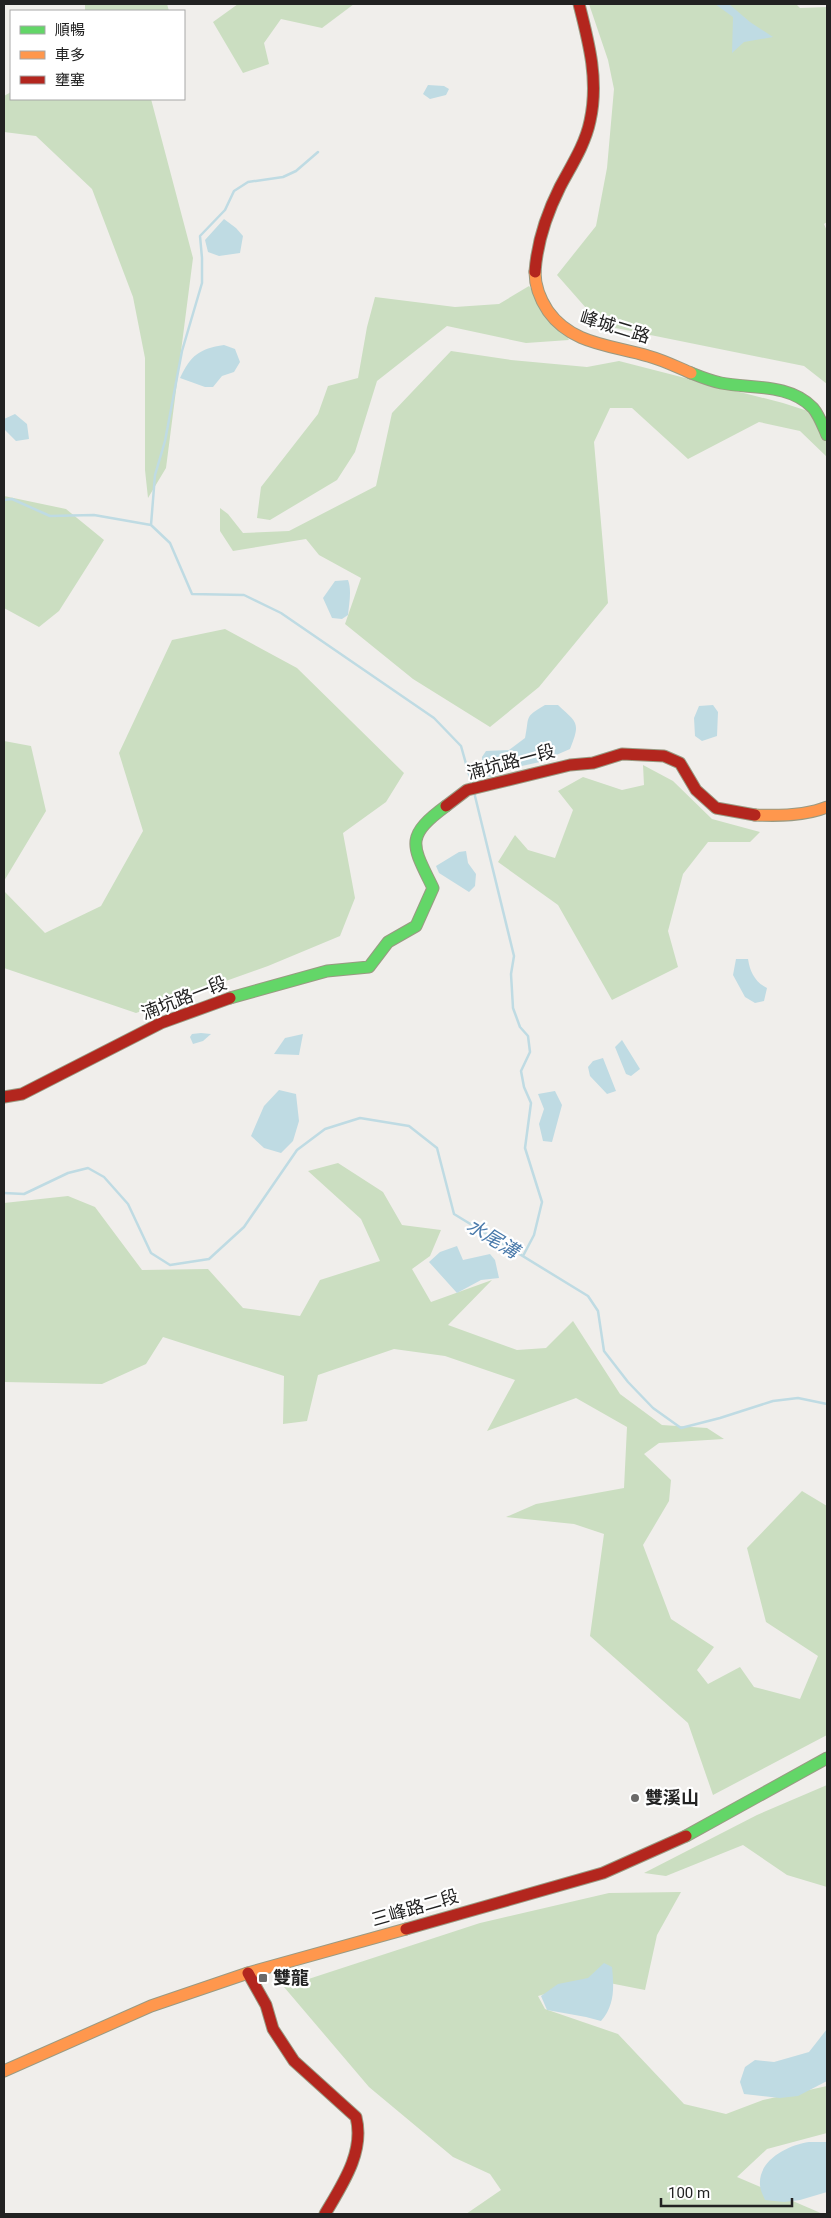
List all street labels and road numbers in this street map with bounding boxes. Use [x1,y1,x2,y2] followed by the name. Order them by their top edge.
[578,306,653,347] street label: 峰城二路
[465,740,557,783] street label: 湳坑路一段
[138,972,230,1023] street label: 湳坑路一段
[369,1885,461,1930] street label: 三峰路二段

